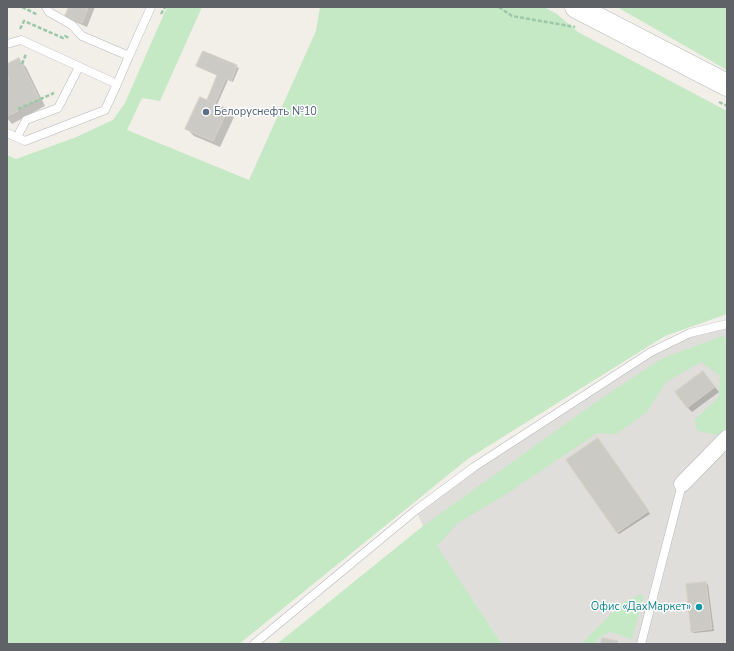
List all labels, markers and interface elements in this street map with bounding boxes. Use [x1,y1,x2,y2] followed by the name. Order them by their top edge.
[214,105,317,119] place label: Белоруснефть №10
[201,107,211,117] marker: Белоруснефть №10
[591,600,691,614] place label: Офис «ДахМаркет»
[694,602,704,612] marker: Офис «ДахМаркет»

